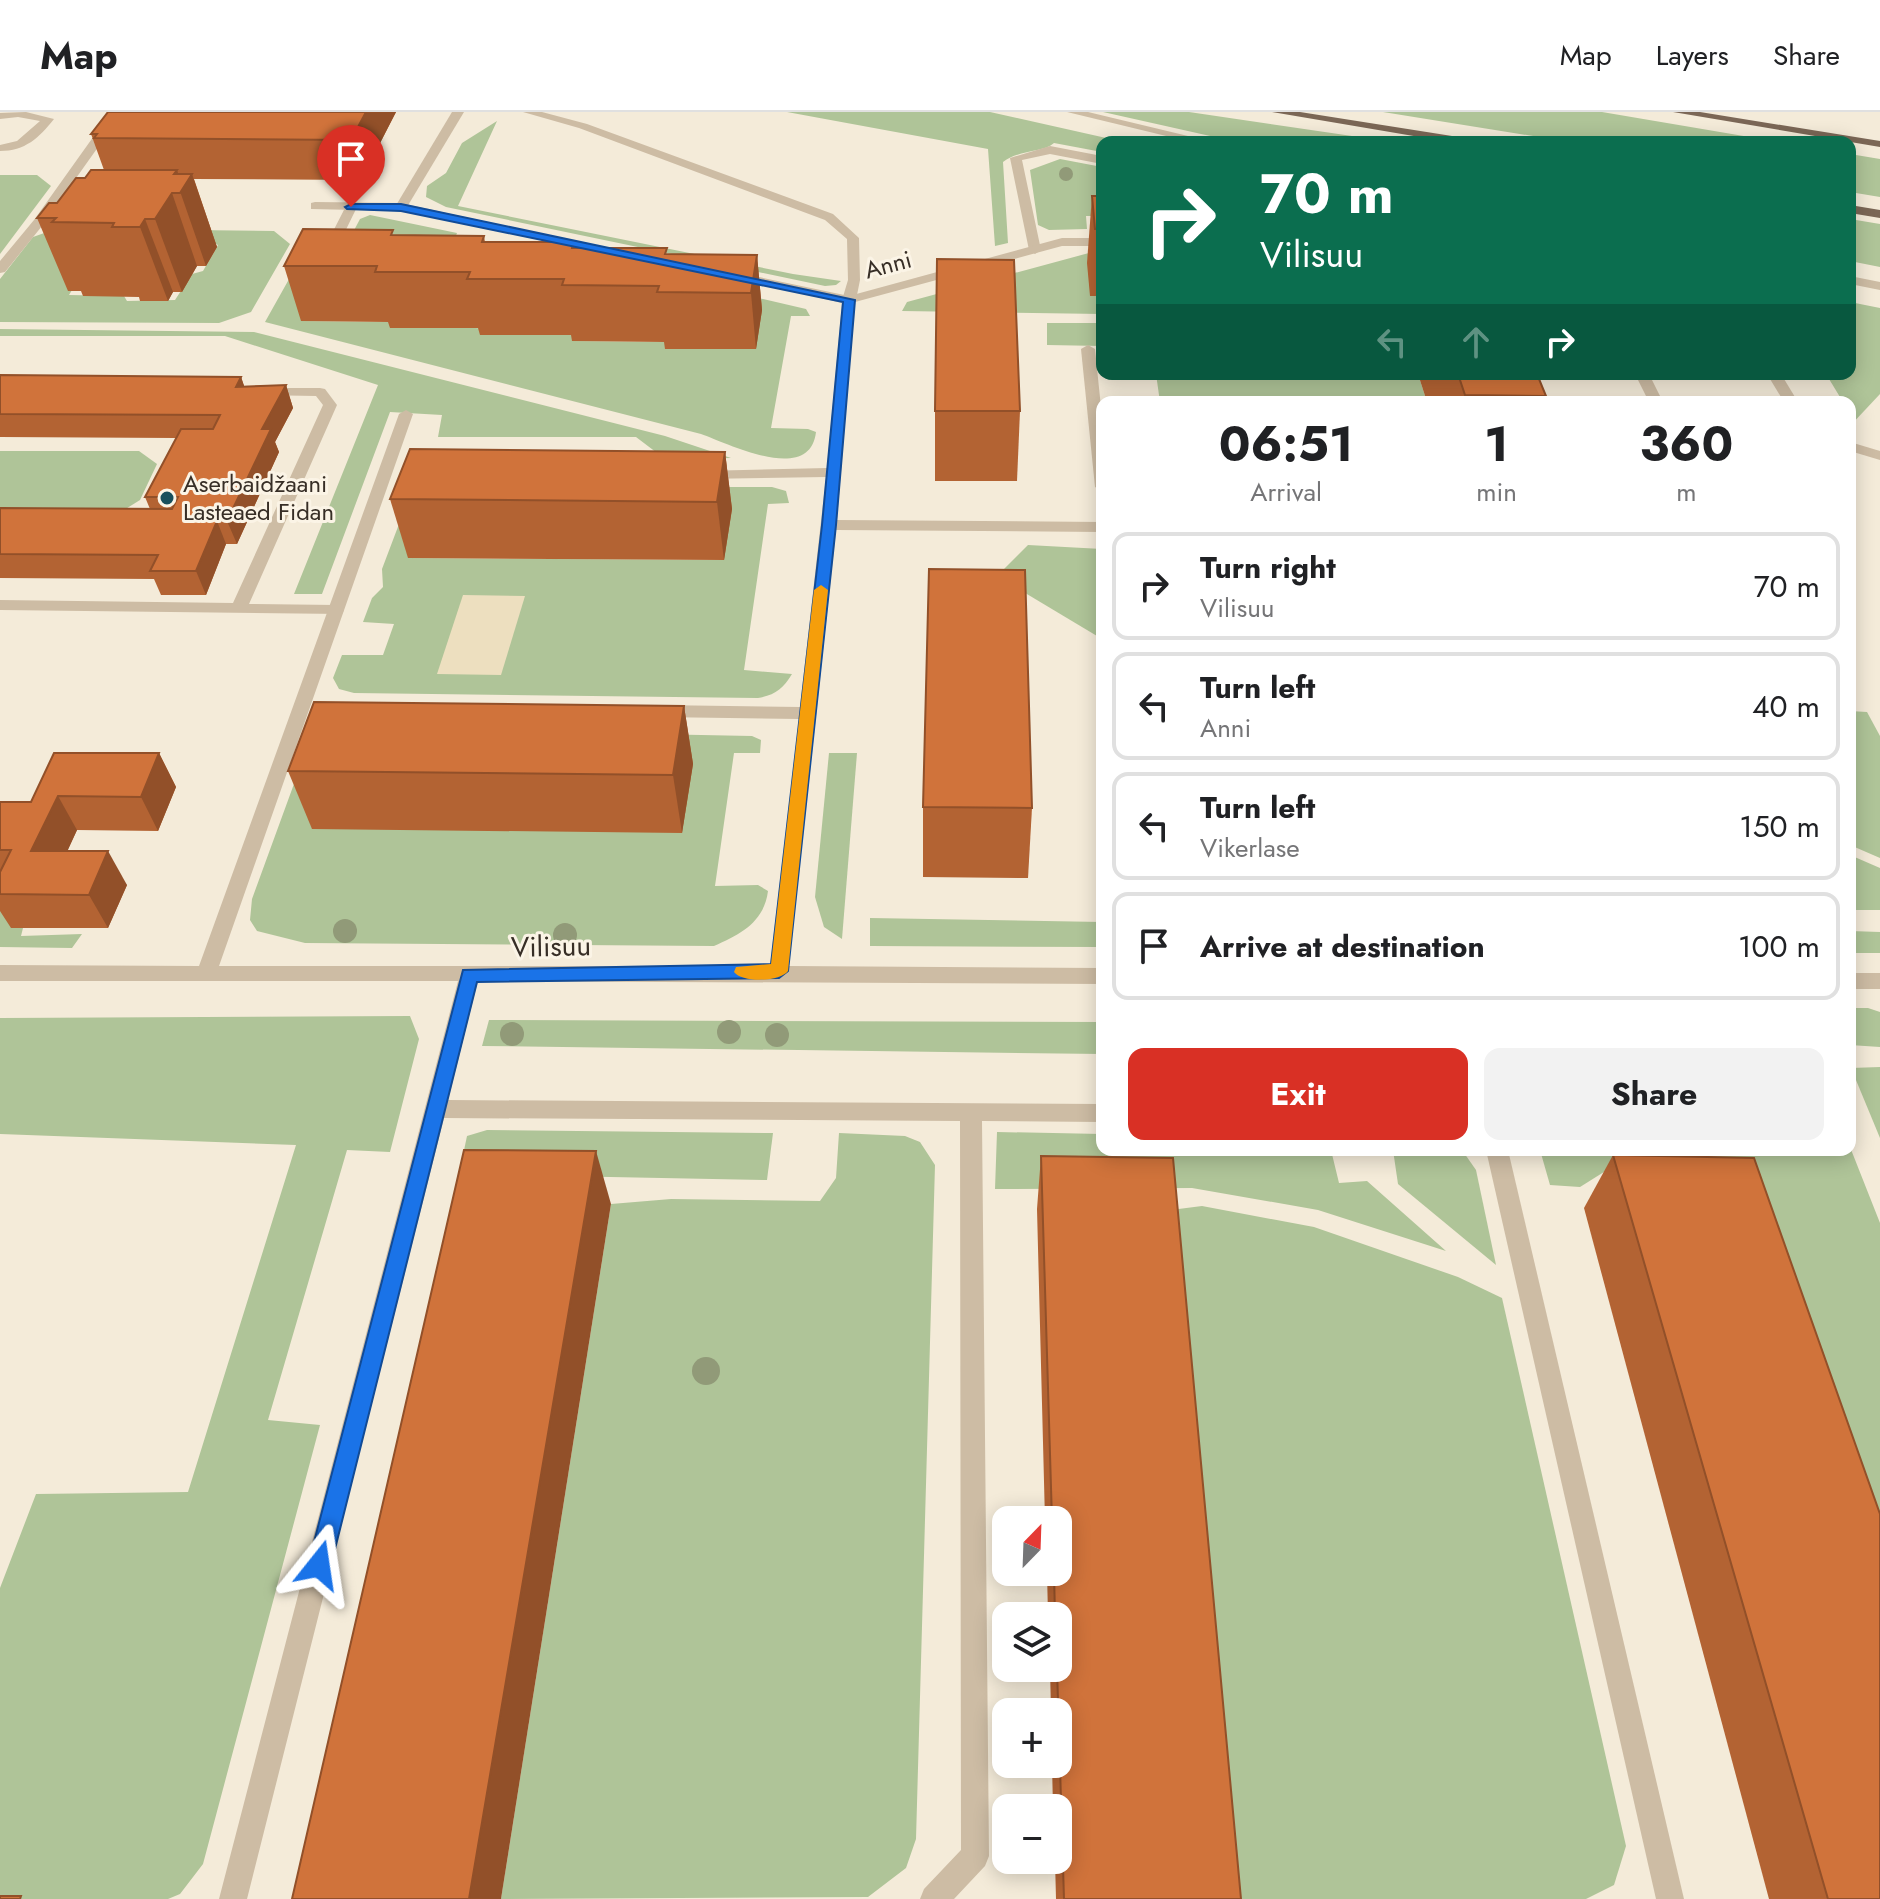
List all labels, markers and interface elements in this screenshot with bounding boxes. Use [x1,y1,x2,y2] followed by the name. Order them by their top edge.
[40,28,118,83] text: Map
[1560,35,1612,76] text: Map
[1656,35,1729,76] text: Layers
[1773,35,1840,76] text: Share
[317,125,385,207] pin
[329,137,373,181] icon: arrive
[1260,153,1394,234] text: 70 m
[1128,168,1232,272] icon: right
[1260,228,1363,280] text: Vilisuu
[861,241,915,288] street label: Anni
[1370,320,1414,364] icon: left
[1454,320,1498,364] icon: ahead
[1538,320,1582,364] icon: right
[1219,410,1353,479] text: 06:51
[1484,410,1509,479] text: 1
[1640,410,1733,479] text: 360
[183,466,334,529] place label: Aserbaidžaani Lasteaed Fidan
[1250,473,1322,511] text: Arrival
[1476,473,1517,511] text: min
[1676,473,1697,511] text: m
[158,489,176,507] marker: Aserbaidžaani Lasteaed Fidan
[1200,546,1336,589] text: Turn right
[1132,564,1176,608] icon: right
[1754,565,1820,608] text: 70 m
[1200,589,1274,627] text: Vilisuu
[1200,666,1315,709] text: Turn left
[1132,684,1176,728] icon: left
[1752,685,1820,728] text: 40 m
[1200,709,1251,747] text: Anni
[1200,786,1315,829] text: Turn left
[1132,804,1176,848] icon: left
[1739,805,1820,848] text: 150 m
[1200,829,1300,867] text: Vikerlase
[1132,924,1176,968] icon: arrive
[511,925,591,968] street label: Vilisuu
[1200,925,1485,968] text: Arrive at destination
[1738,925,1820,968] text: 100 m
[1128,1048,1468,1140] button: Exit
[1484,1048,1824,1140] button: Share
[992,1506,1072,1586] north arrow
[992,1506,1072,1874] map controls
[277,1523,361,1607] position arrow
[992,1602,1072,1682] button: layers
[992,1698,1072,1778] button: +
[992,1794,1072,1874] button: −

